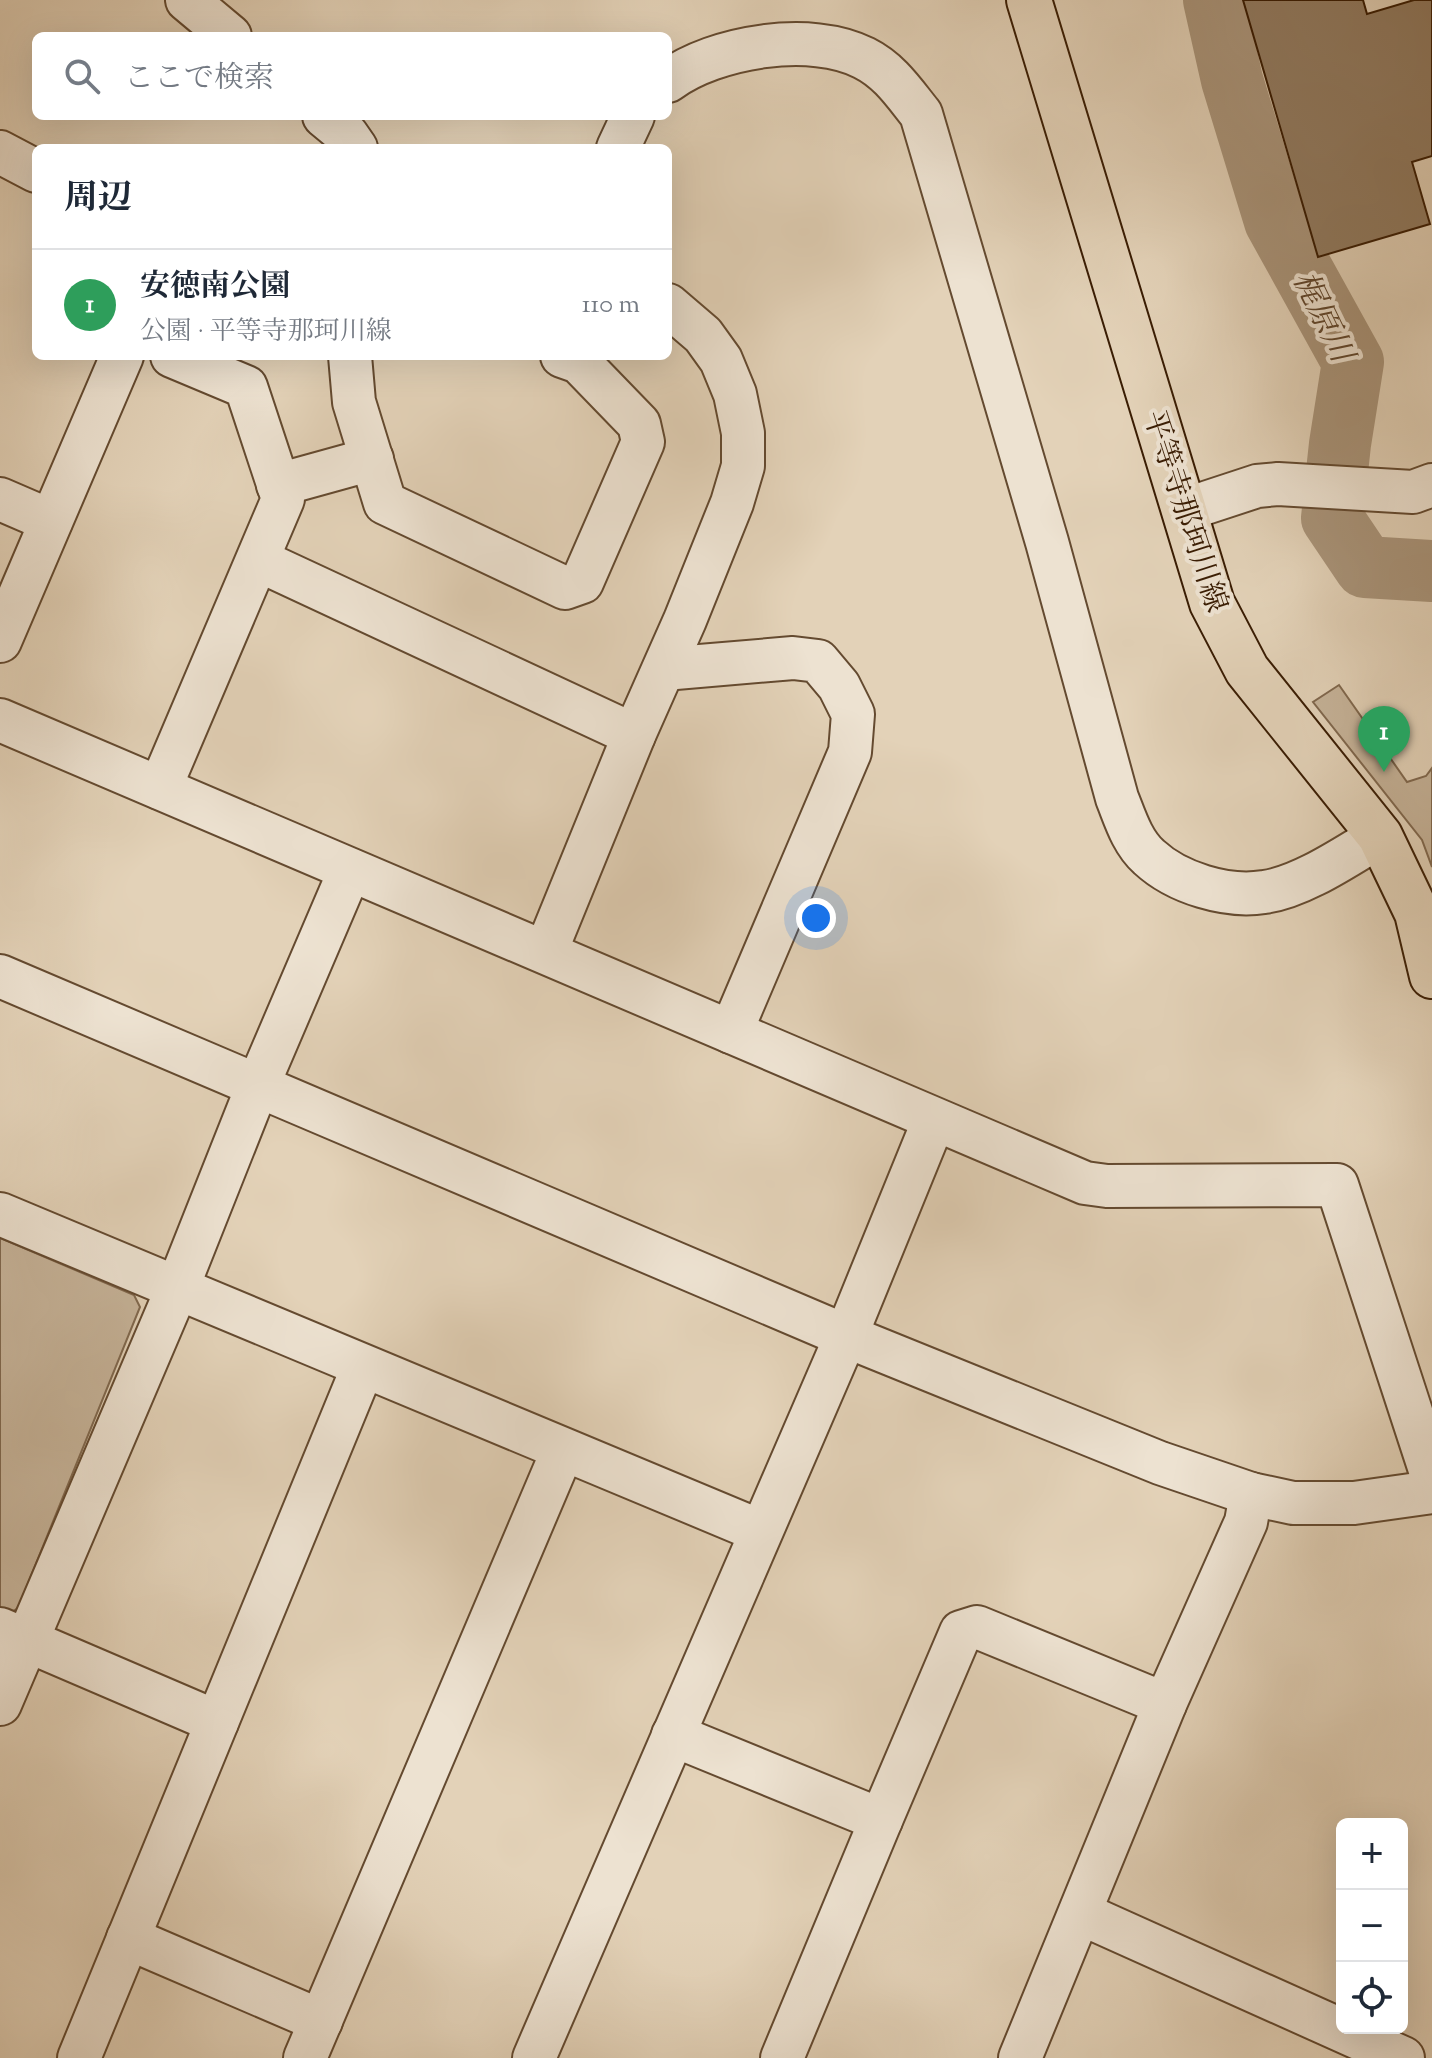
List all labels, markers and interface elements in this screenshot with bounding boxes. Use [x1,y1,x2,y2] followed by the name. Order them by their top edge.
[32,32,672,120] search box
[60,54,104,98] icon: search
[124,58,274,101] text: ここで検索
[64,175,132,224] text: 周辺
[1280,264,1364,373] water label: 梶原川
[140,266,290,309] text: 安徳南公園
[86,287,94,324] text: 1
[582,287,640,324] text: 110 m
[140,314,392,351] text: 公園 · 平等寺那珂川線
[1131,405,1237,618] street label: 平等寺那珂川線
[1358,706,1410,772] pin: 1
[796,898,836,938] your location
[1336,1818,1408,2034] map controls
[1336,1818,1408,1890] button: +
[1336,1890,1408,1962] button: −
[1336,1962,1408,2034] button: locate

